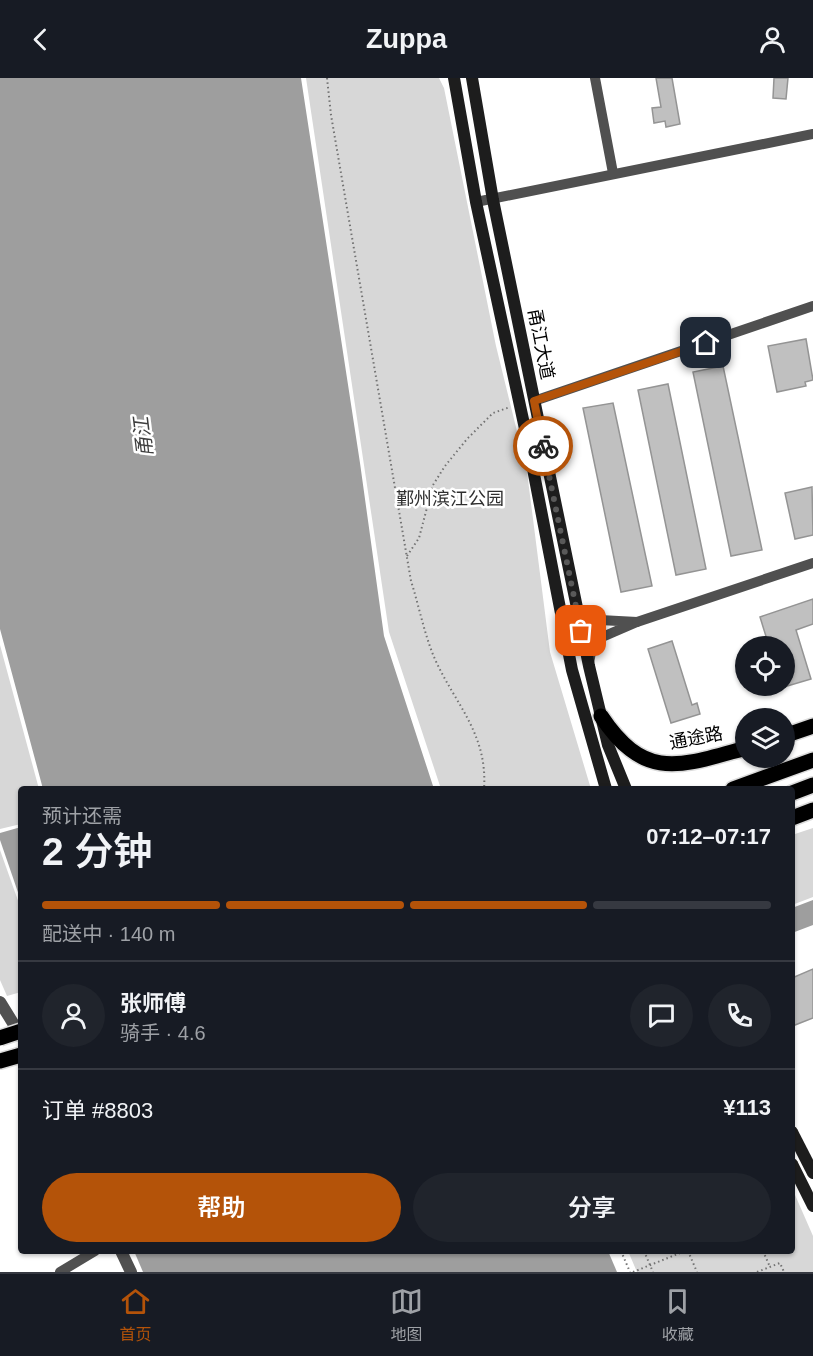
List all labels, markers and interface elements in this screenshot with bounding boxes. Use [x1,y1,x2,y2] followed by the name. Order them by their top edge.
[24,23,57,56] icon: back
[756,23,789,56] icon: person
[366,24,447,54] text: Zuppa
[524,307,558,381] street label: 甬江大道
[680,317,731,368] pin
[689,326,722,359] icon: home
[129,414,156,458] water label: 甬江
[513,416,573,476] courier
[527,430,560,463] icon: bike
[396,489,504,509] park label: 鄞州滨江公园
[555,605,606,656] pin
[564,614,597,647] icon: bag
[735,636,795,768] map controls
[735,636,795,696] button: locate
[735,708,795,768] button: layers
[668,723,724,753] street label: 通途路
[42,805,122,827] text: 预计还需
[646,824,771,849] text: 07:12–07:17
[42,830,153,873] text: 2 分钟
[42,923,175,945] text: 配送中 · 140 m
[42,984,105,1047] button: person
[630,984,693,1047] button: chat
[708,984,771,1047] button: phone
[120,991,186,1016] text: 张师傅
[120,1022,206,1044] text: 骑手 · 4.6
[723,1095,771,1120] text: ¥113
[42,1098,153,1123] text: 订单 #8803
[42,1173,401,1242] button: 帮助
[413,1173,771,1242] button: 分享
[119,1285,152,1345] tab: 首页
[390,1285,423,1345] tab: 地图
[661,1285,694,1345] tab: 收藏

